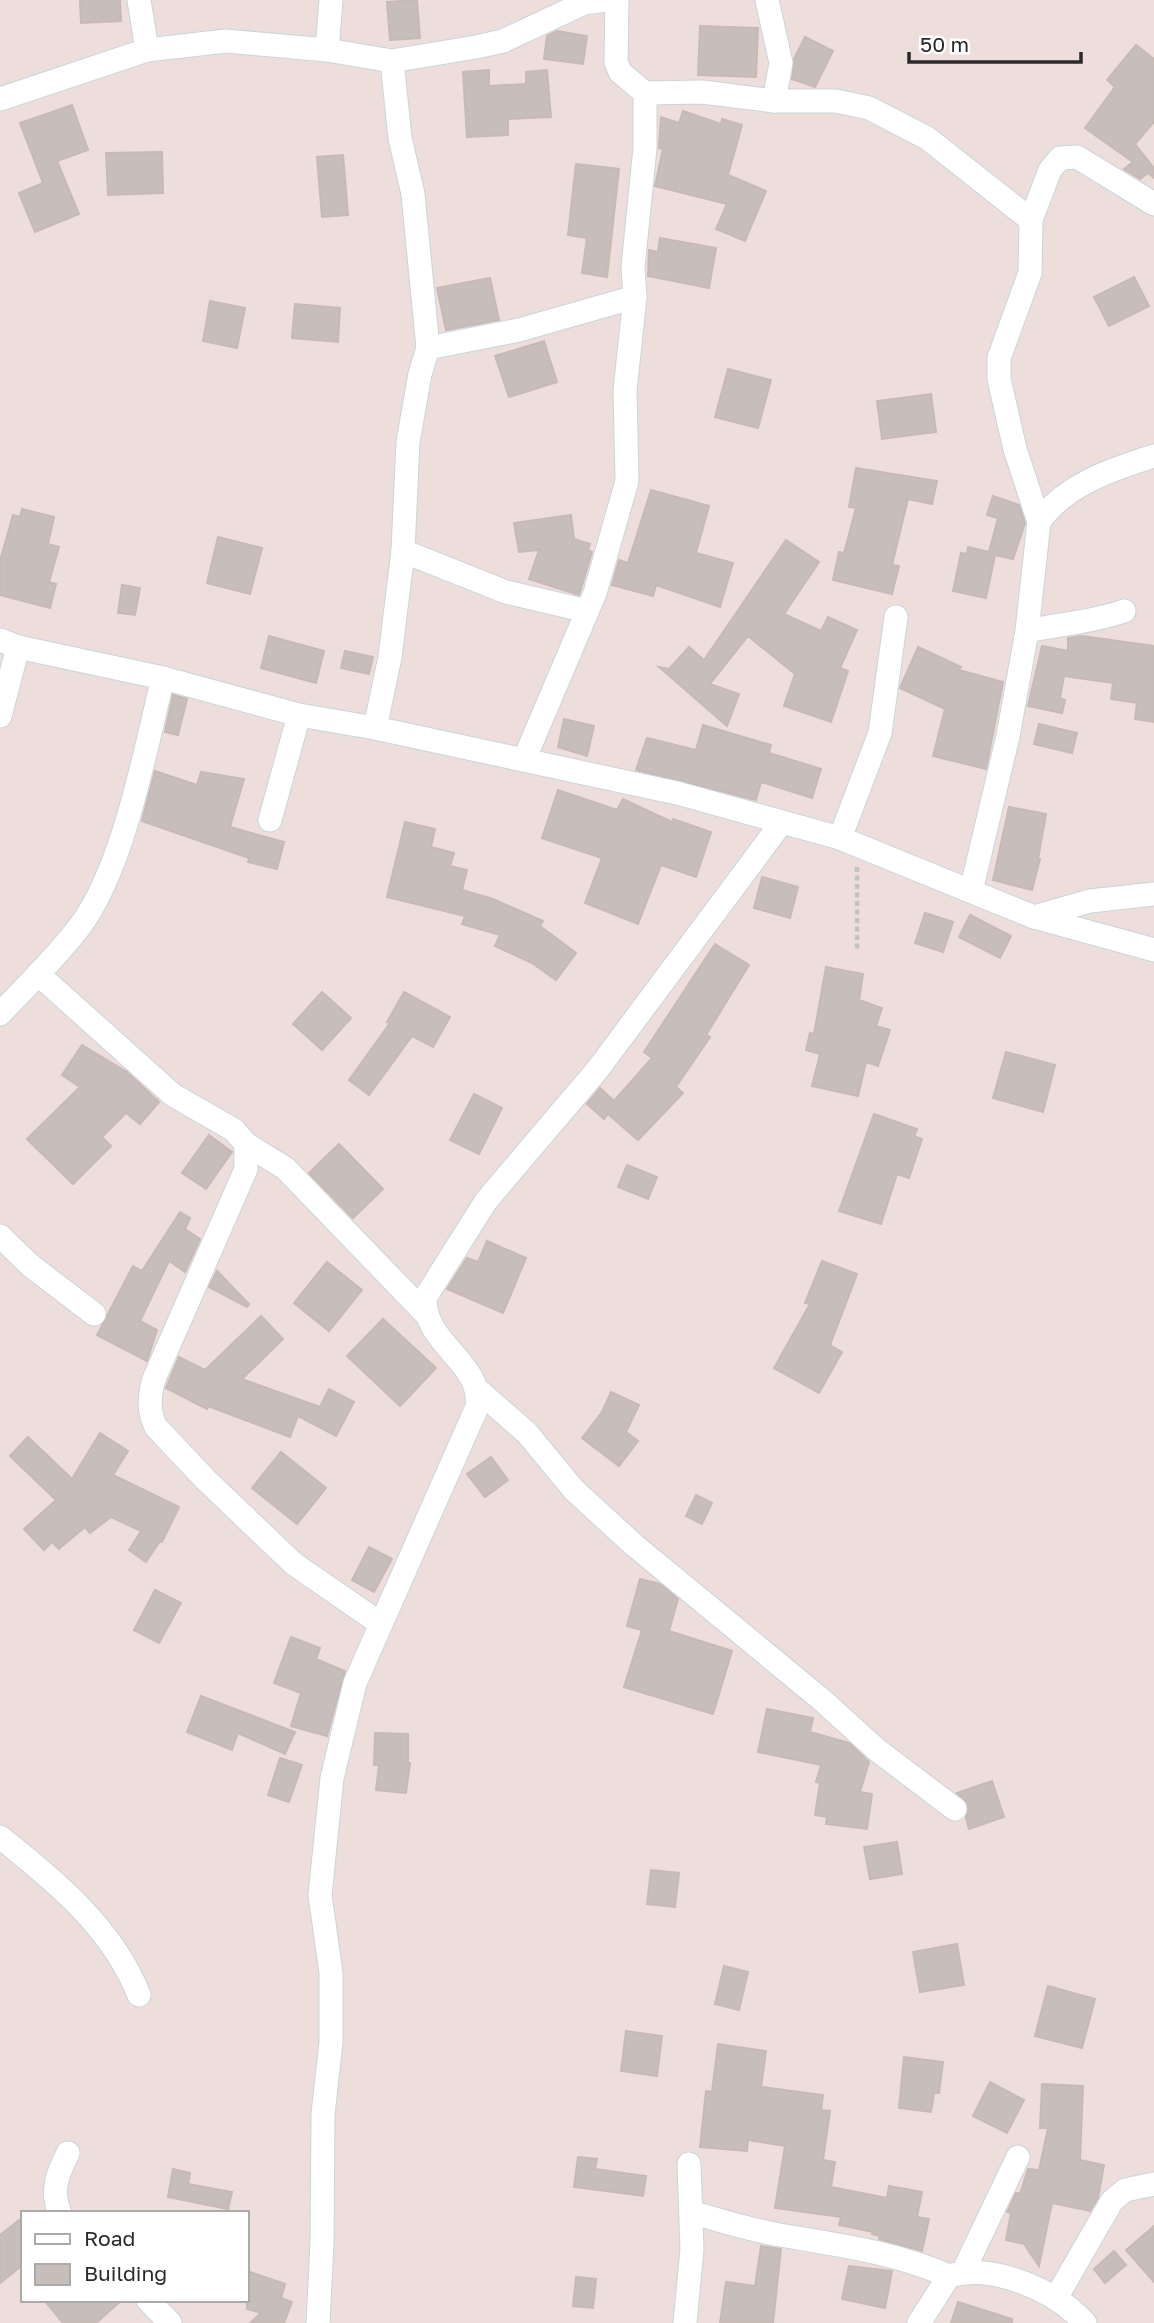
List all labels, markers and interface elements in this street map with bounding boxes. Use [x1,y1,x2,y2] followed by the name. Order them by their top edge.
[909,21,1080,65] scale bar
[920,31,969,57] text: 50 m
[21,2211,248,2302] legend
[84,2225,135,2251] text: Road
[84,2260,167,2286] text: Building

